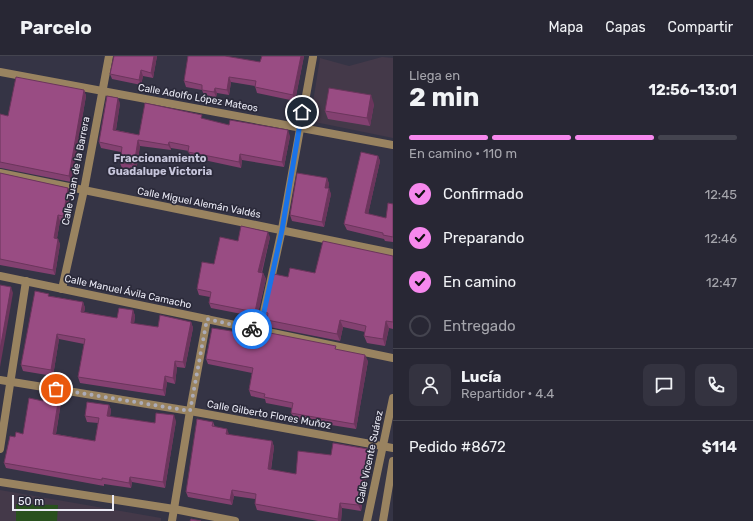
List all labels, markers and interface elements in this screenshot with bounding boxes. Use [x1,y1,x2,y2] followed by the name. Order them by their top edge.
[20,16,92,39] text: Parcelo
[548,19,583,36] text: Mapa
[605,19,646,36] text: Capas
[668,19,733,36] text: Compartir
[409,68,460,83] text: Llega en
[648,81,737,99] text: 12:56–13:01
[137,82,259,114] street label: Calle Adolfo López Mateos
[409,82,479,113] text: 2 min
[285,95,319,129] pin
[291,101,313,123] icon: home
[60,116,92,226] street label: Calle Juan de la Barrera
[409,146,517,161] text: En camino · 110 m
[108,152,212,178] district label: Fraccionamiento Guadalupe Victoria
[409,183,431,205] icon: check
[136,185,262,221] street label: Calle Miguel Alemán Valdés
[443,185,524,203] text: Confirmado
[705,187,737,202] text: 12:45
[409,227,431,249] icon: check
[443,229,524,247] text: Preparando
[705,231,737,246] text: 12:46
[409,271,431,293] icon: check
[63,273,193,311] street label: Calle Manuel Ávila Camacho
[443,273,516,291] text: En camino
[706,275,737,290] text: 12:47
[232,309,272,349] courier
[443,317,516,335] text: Entregado
[241,318,263,340] icon: bike
[409,364,451,406] button: person
[643,364,685,406] button: chat
[695,364,737,406] button: phone
[461,368,501,386] text: Lucía
[39,372,73,406] pin
[45,378,67,400] icon: bag
[461,386,554,401] text: Repartidor · 4.4
[206,398,332,432] street label: Calle Gilberto Flores Muñoz
[354,409,386,505] street label: Calle Vicente Suárez
[409,438,506,456] text: Pedido #8672
[702,438,737,456] text: $114
[12,493,114,512] scale bar
[18,495,44,508] text: 50 m

